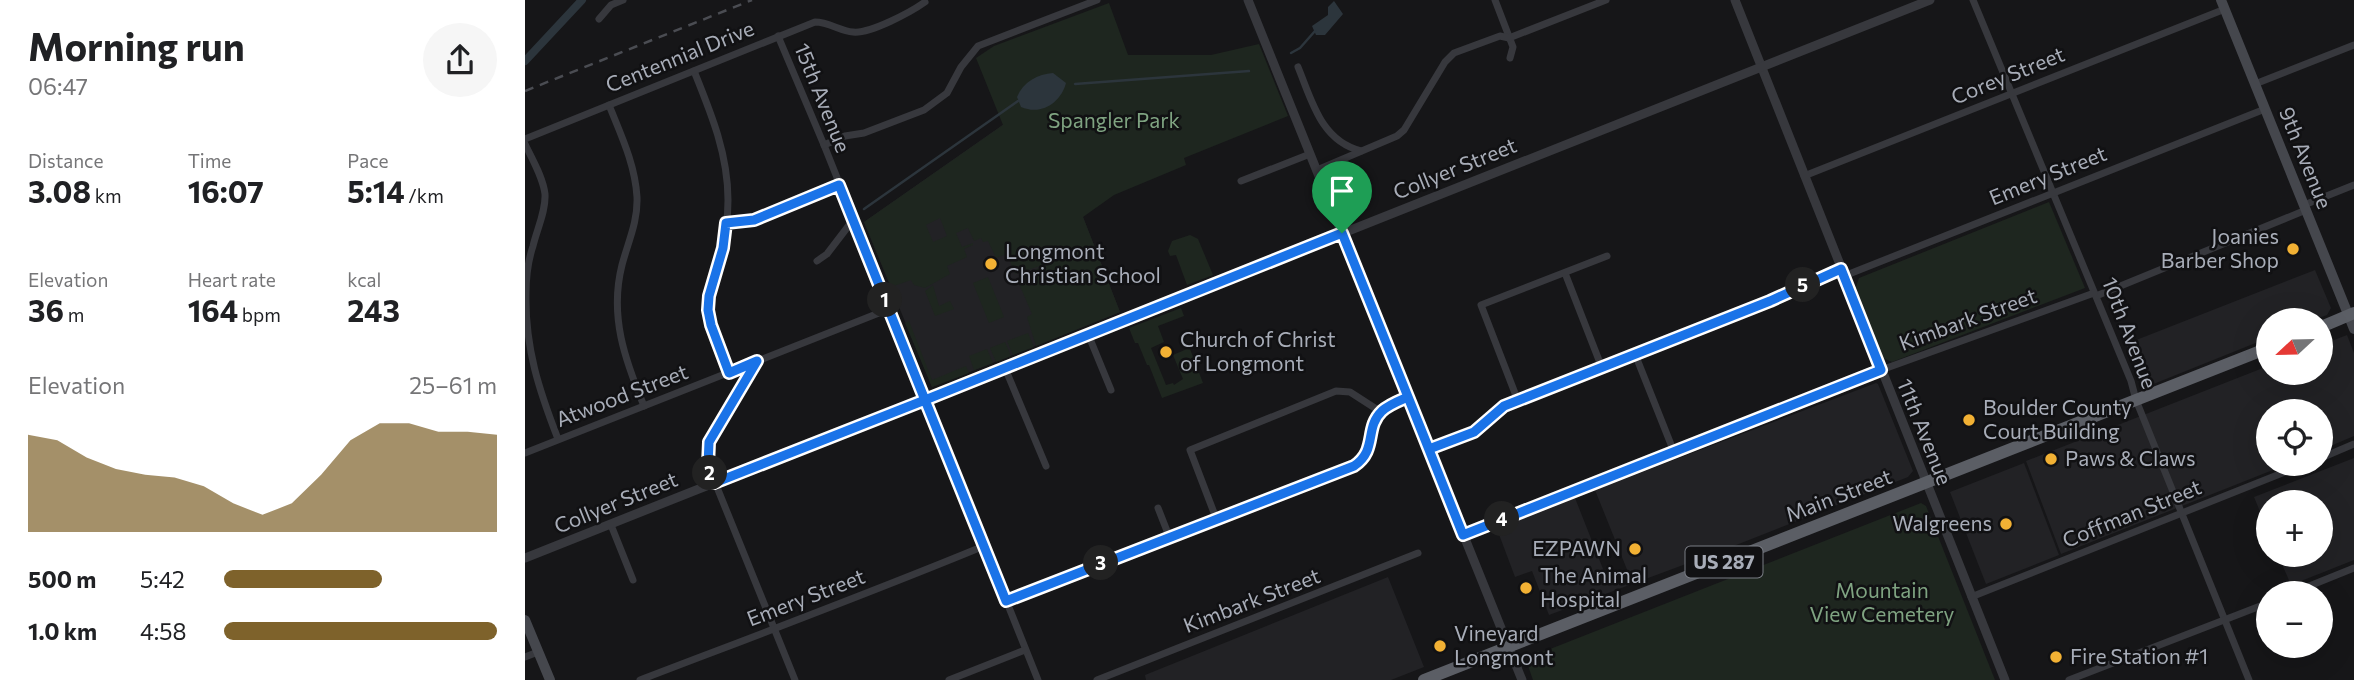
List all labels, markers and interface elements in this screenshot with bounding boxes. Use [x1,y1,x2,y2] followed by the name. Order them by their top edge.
[602,15,757,97] street label: Centennial Drive
[28,22,245,69] text: Morning run
[423,23,497,97] button: share
[790,39,857,156] street label: 15th Avenue
[1947,41,2068,109] street label: Corey Street
[28,72,88,100] text: 06:47
[2275,103,2338,212] street label: 9th Avenue
[1048,107,1180,132] park label: Spangler Park
[1389,131,1520,204] street label: Collyer Street
[1985,140,2110,210] street label: Emery Street
[28,149,104,172] text: Distance
[188,149,231,172] text: Time
[347,149,389,172] text: Pace
[1312,161,1372,233] pin
[28,172,91,209] text: 3.08
[188,172,264,209] text: 16:07
[347,172,405,209] text: 5:14
[1323,172,1361,210] icon: arrive
[91,184,122,207] text: km
[405,184,444,207] text: /km
[2161,223,2279,272] place label: Joanies Barber Shop
[1005,238,1161,287] place label: Longmont Christian School
[2285,241,2301,257] marker: Joanies Barber Shop
[983,256,999,272] marker: Longmont Christian School
[28,268,108,291] text: Elevation
[188,268,276,291] text: Heart rate
[347,268,381,291] text: kcal
[1785,268,1821,302] pin: 5
[1797,273,1808,296] text: 5
[2098,273,2163,392] street label: 10th Avenue
[867,282,903,318] pin: 1
[1895,282,2040,355] street label: Kimbark Street
[880,288,889,311] text: 1
[28,291,64,328] text: 36
[188,291,238,328] text: 164
[347,291,400,328] text: 243
[64,303,84,326] text: m
[238,303,281,326] text: bpm
[2256,308,2333,385] north arrow
[2256,308,2333,658] map controls
[1180,326,1336,375] place label: Church of Christ of Longmont
[1158,344,1174,360] marker: Church of Christ of Longmont
[552,358,691,431] street label: Atwood Street
[28,371,125,399] text: Elevation
[409,371,497,399] text: 25–61 m
[1893,375,1958,488] street label: 11th Avenue
[1983,394,2132,443] place label: Boulder County Court Building
[2256,399,2333,476] button: locate
[1961,412,1977,428] marker: Boulder County Court Building
[2065,445,2195,470] place label: Paws & Claws
[2043,451,2059,467] marker: Paws & Claws
[693,456,727,490] pin: 2
[704,461,715,484] text: 2
[1782,463,1895,526] street label: Main Street
[550,465,681,538] street label: Collyer Street
[2058,473,2205,552] street label: Coffman Street
[2256,490,2333,567] button: +
[1485,502,1520,536] pin: 4
[1496,507,1507,530] text: 4
[1892,510,1992,535] place label: Walgreens
[1998,516,2014,532] marker: Walgreens
[1532,535,1621,560] place label: EZPAWN
[1627,541,1643,557] marker: EZPAWN
[1083,546,1119,580] pin: 3
[1685,547,1763,578] road number: US 287
[1095,551,1106,574] text: 3
[1180,562,1323,637] street label: Kimbark Street
[1540,562,1647,611] place label: The Animal Hospital
[743,563,868,631] street label: Emery Street
[28,565,96,593] text: 500 m
[140,565,185,593] text: 5:42
[1810,577,1955,626] park label: Mountain View Cemetery
[1518,580,1534,596] marker: The Animal Hospital
[2256,581,2333,658] button: −
[28,617,97,645] text: 1.0 km
[140,617,186,645] text: 4:58
[1454,620,1554,669] place label: Vineyard Longmont
[1432,638,1448,654] marker: Vineyard Longmont
[2070,643,2208,668] place label: Fire Station #1
[2048,649,2064,665] marker: Fire Station #1

